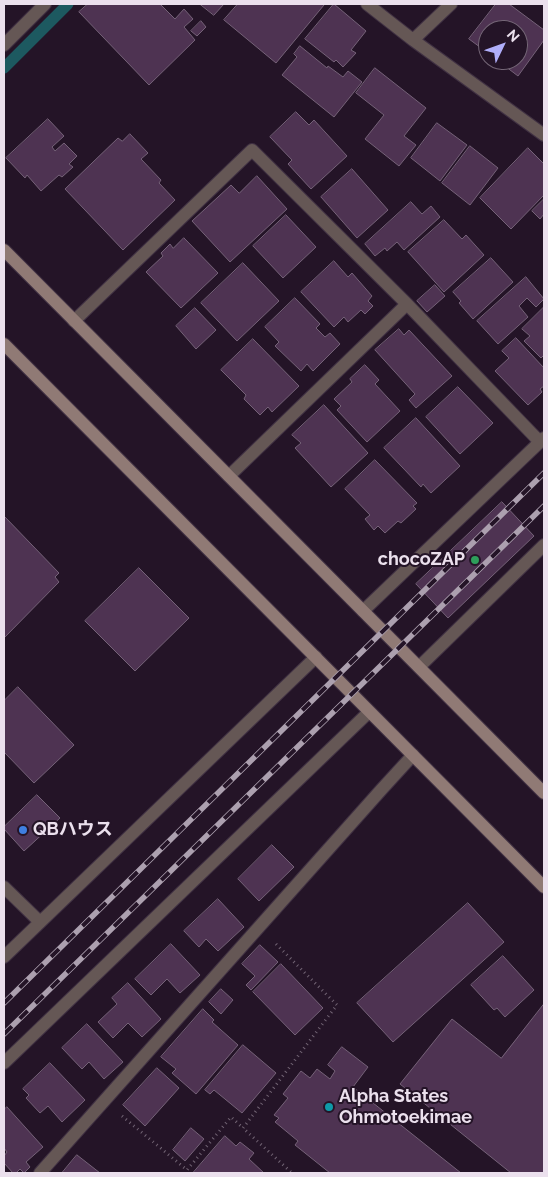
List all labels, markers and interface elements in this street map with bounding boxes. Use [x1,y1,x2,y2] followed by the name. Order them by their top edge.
[478,20,528,70] north arrow
[504,26,523,45] text: N
[378,549,465,571] place label: chocoZAP
[469,554,481,566] marker: chocoZAP
[33,819,113,841] place label: QBハウス
[17,824,29,836] marker: QBハウス
[339,1086,472,1128] place label: Alpha States Ohmotoekimae
[323,1101,335,1113] marker: Alpha States Ohmotoekimae

